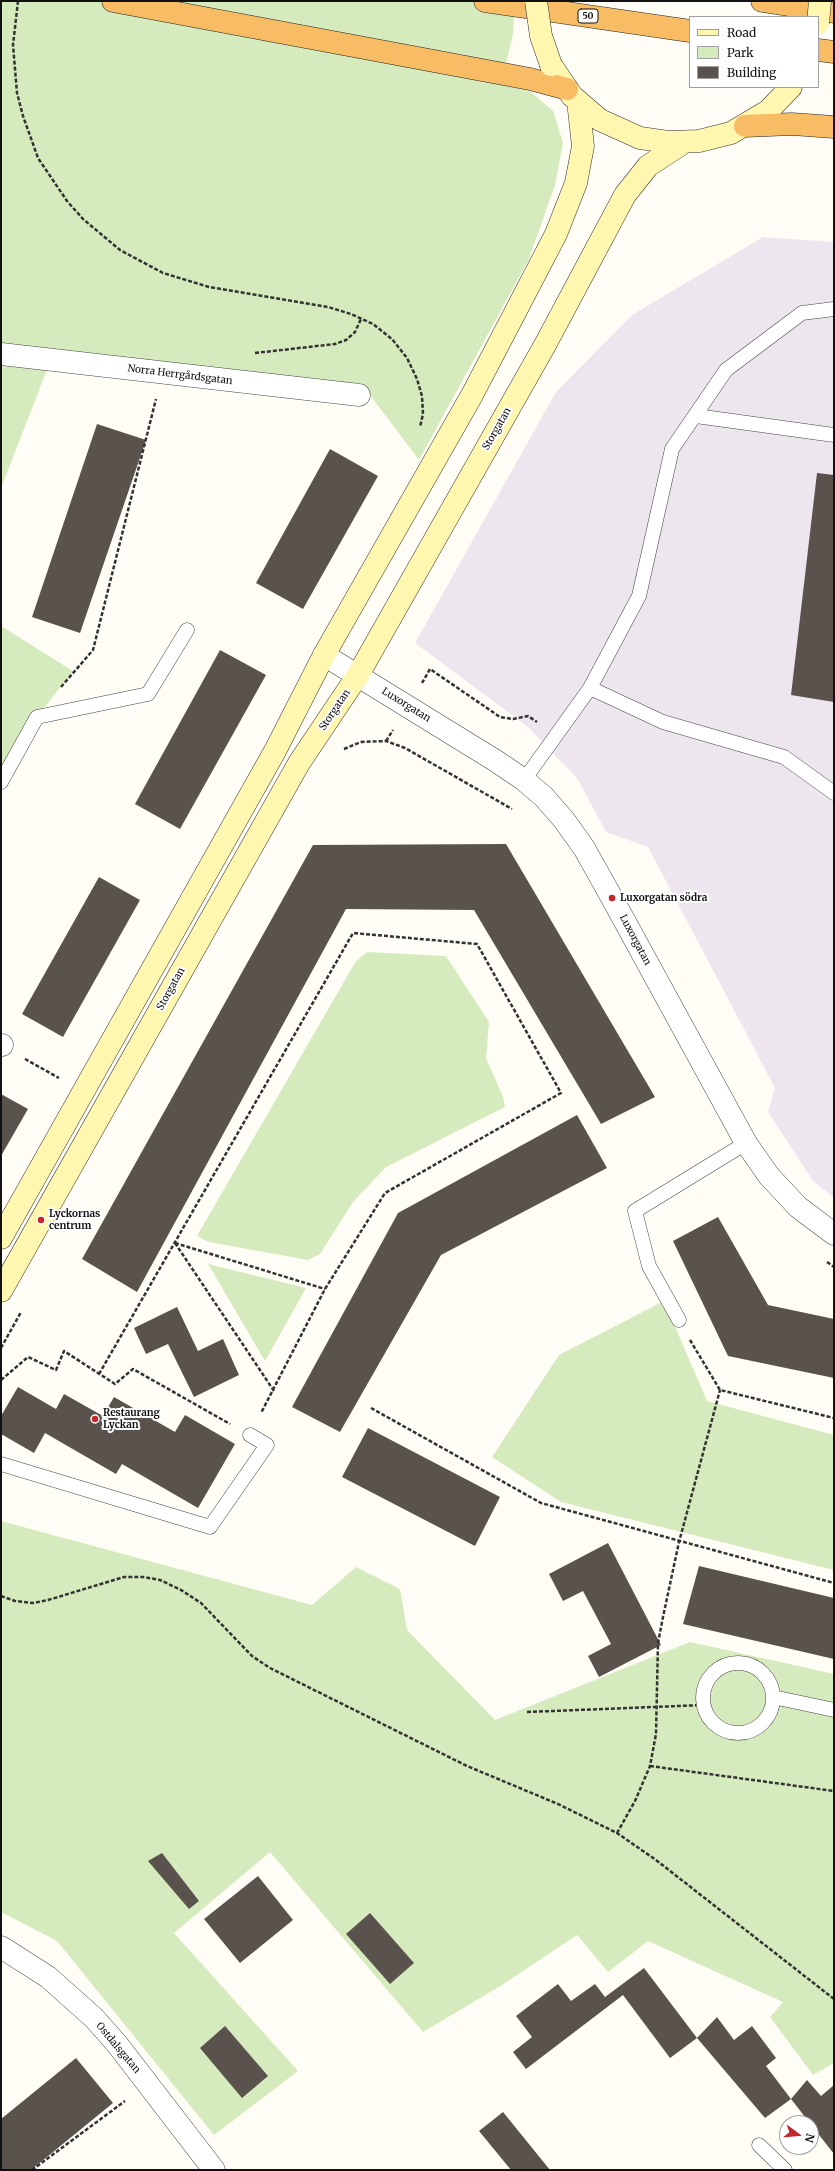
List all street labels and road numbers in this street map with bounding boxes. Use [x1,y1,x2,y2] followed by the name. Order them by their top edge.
[578,9,598,23] road number: 50
[127,363,233,387] street label: Norra Herrgårdsgatan
[480,406,514,452] street label: Storgatan
[379,685,433,725] street label: Luxorgatan
[317,687,353,733] street label: Storgatan
[617,913,653,967] street label: Luxorgatan
[154,966,188,1012] street label: Storgatan
[93,2020,143,2076] street label: Ostdalsgatan

